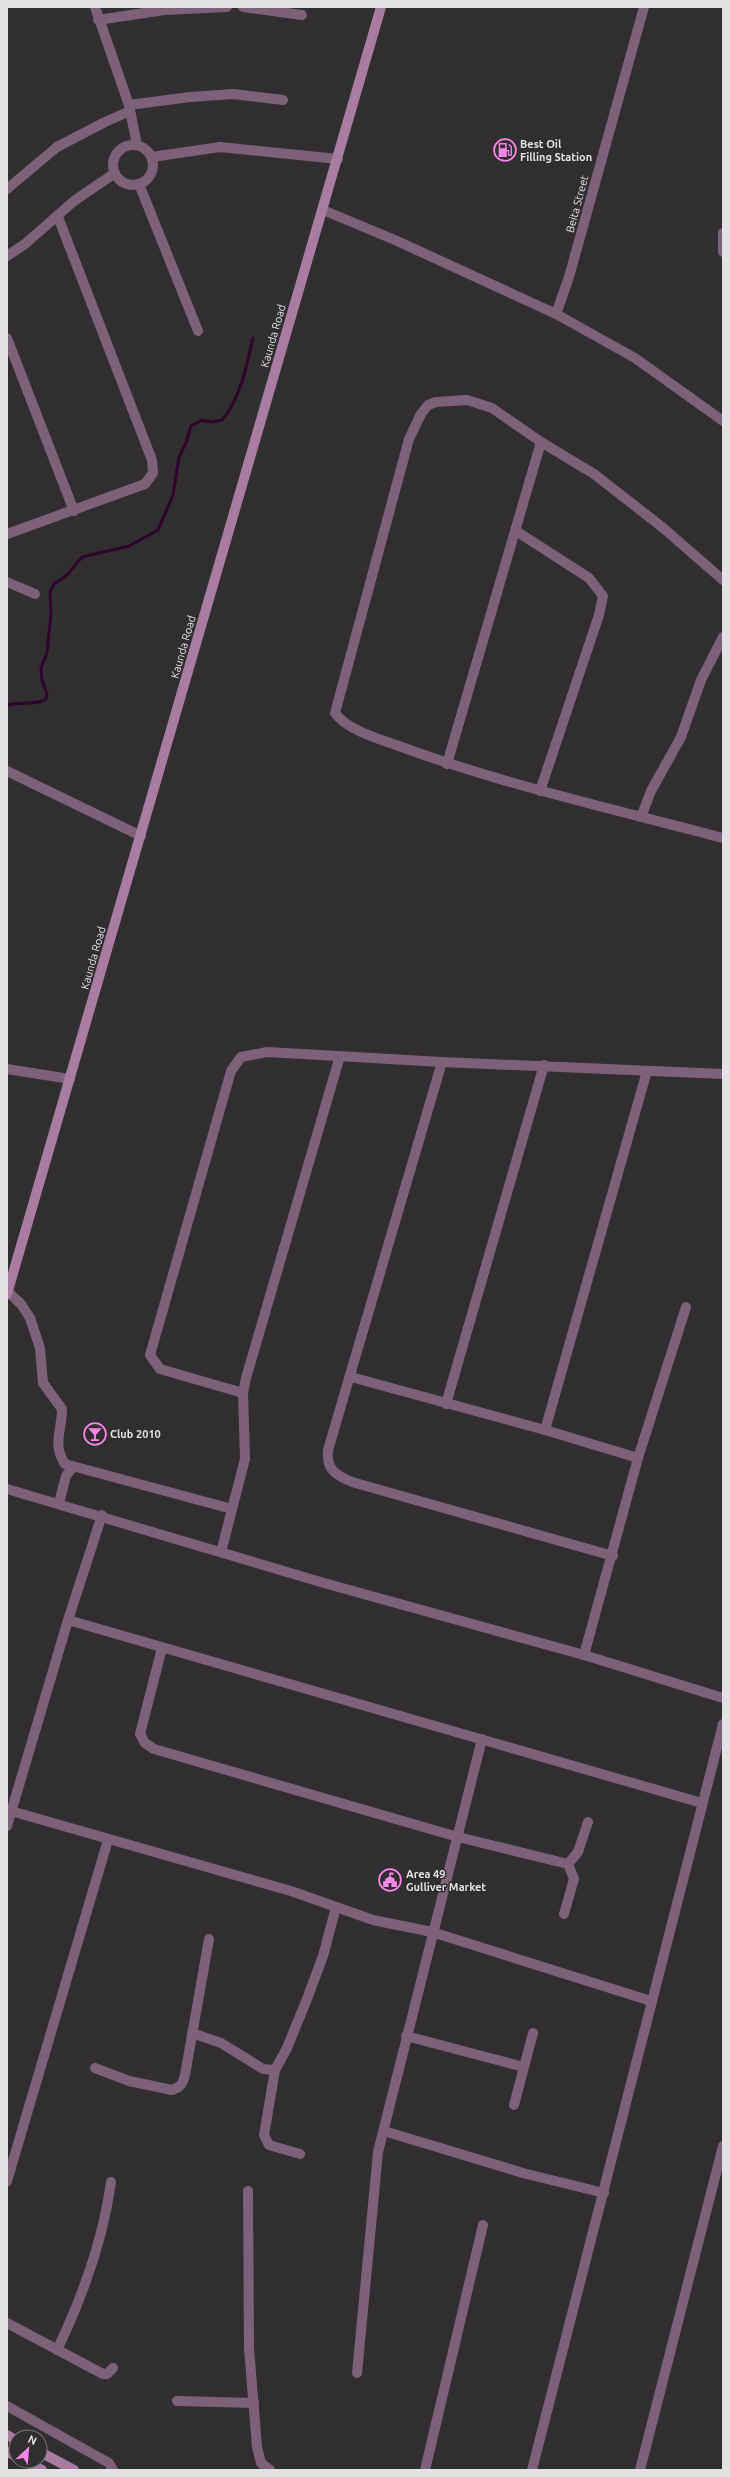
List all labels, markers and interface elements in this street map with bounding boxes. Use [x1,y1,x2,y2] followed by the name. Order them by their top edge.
[492,137,518,163] fuel station icon: Best Oil Filling Station
[520,138,592,163] place label: Best Oil Filling Station
[564,173,591,234] street label: Beita Street
[258,303,288,369] street label: Kaunda Road
[168,614,198,680] street label: Kaunda Road
[78,925,108,991] street label: Kaunda Road
[82,1421,108,1447] bar icon: Club 2010
[110,1428,161,1440] place label: Club 2010
[377,1867,403,1893] public building icon: Area 49 Gulliver Market
[406,1868,486,1893] place label: Area 49 Gulliver Market
[8,2429,48,2469] north arrow
[26,2433,39,2447] text: N

